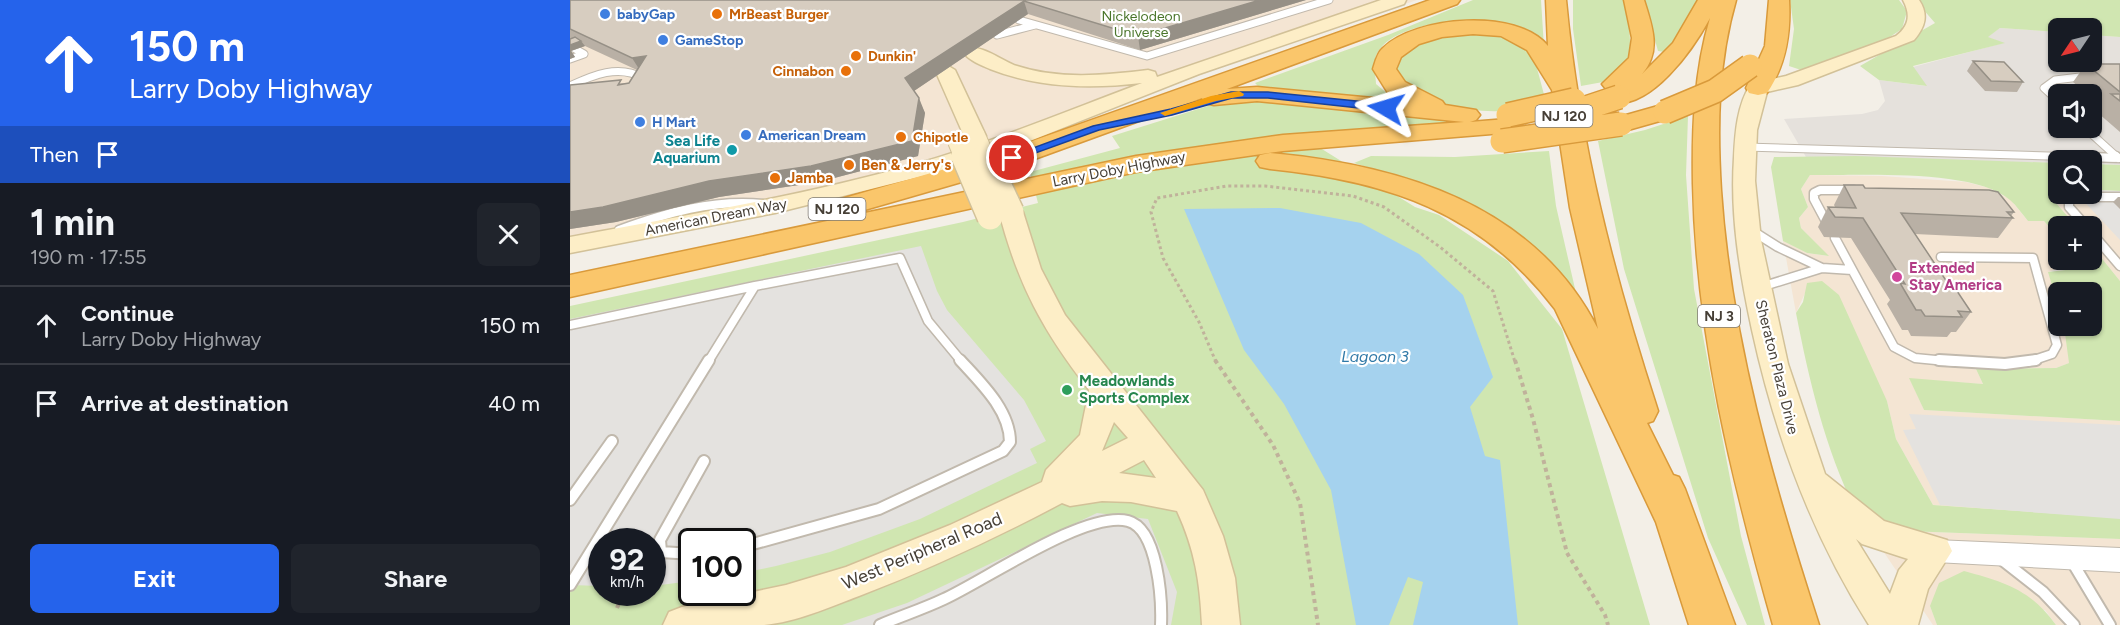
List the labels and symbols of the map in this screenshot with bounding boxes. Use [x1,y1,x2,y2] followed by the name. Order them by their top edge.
[617,6,675,23] place label: babyGap
[729,6,830,23] place label: MrBeast Burger
[598,7,612,21] marker: babyGap
[710,7,724,21] marker: MrBeast Burger
[1102,8,1181,41] park label: Nickelodeon Universe
[2048,18,2102,72] north arrow
[675,32,743,49] place label: GameStop
[656,33,670,47] marker: GameStop
[868,48,916,65] place label: Dunkin'
[849,49,863,63] marker: Dunkin'
[772,63,834,80] place label: Cinnabon
[839,64,853,78] marker: Cinnabon
[1354,76,1418,140] position arrow
[1536,105,1592,127] road number: NJ 120
[652,114,697,131] place label: H Mart
[633,115,647,129] marker: H Mart
[758,127,866,144] place label: American Dream
[739,128,753,142] marker: American Dream
[913,129,968,146] place label: Chipotle
[894,130,908,144] marker: Chipotle
[653,132,721,167] place label: Sea Life Aquarium
[986,132,1037,183] pin
[725,143,739,157] marker: Sea Life Aquarium
[1051,147,1187,191] street label: Larry Doby Highway
[861,156,951,174] place label: Ben & Jerry's
[842,158,856,172] marker: Ben & Jerry's
[787,169,833,187] place label: Jamba
[768,171,782,185] marker: Jamba
[643,194,789,240] street label: American Dream Way
[808,198,866,220] road number: NJ 120
[1909,259,2002,294] place label: Extended Stay America
[1890,270,1904,284] marker: Extended Stay America
[1752,298,1802,436] street label: Sheraton Plaza Drive
[1698,305,1740,327] road number: NJ 3
[1341,347,1409,366] water label: Lagoon 3
[1079,372,1190,407] place label: Meadowlands Sports Complex
[1060,383,1074,397] marker: Meadowlands Sports Complex
[839,507,1005,595] street label: West Peripheral Road
[678,528,756,606] speed limit sign: 100

